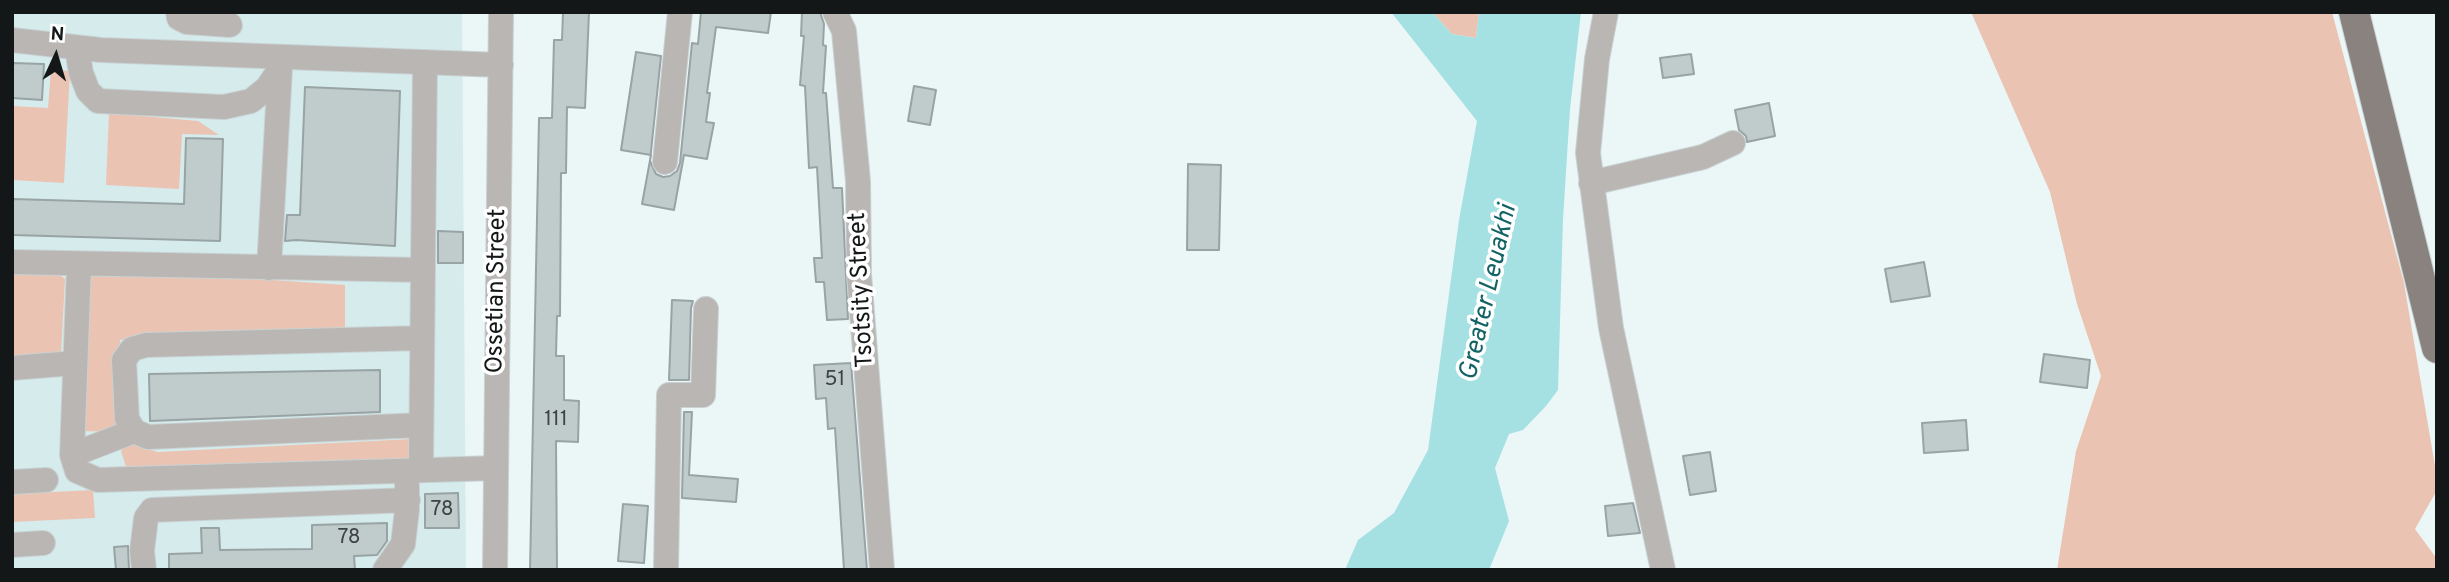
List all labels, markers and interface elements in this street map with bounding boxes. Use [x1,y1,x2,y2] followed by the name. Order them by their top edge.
[21,21,91,91] north arrow
[50,23,65,47] text: N
[1455,202,1525,384] water label: Greater Leuakhi
[482,208,514,374] street label: Ossetian Street
[845,211,881,369] street label: Tsotsity Street
[825,368,845,394] house number: 51
[544,408,568,434] house number: 111
[430,498,454,524] house number: 78
[337,526,361,552] house number: 78

